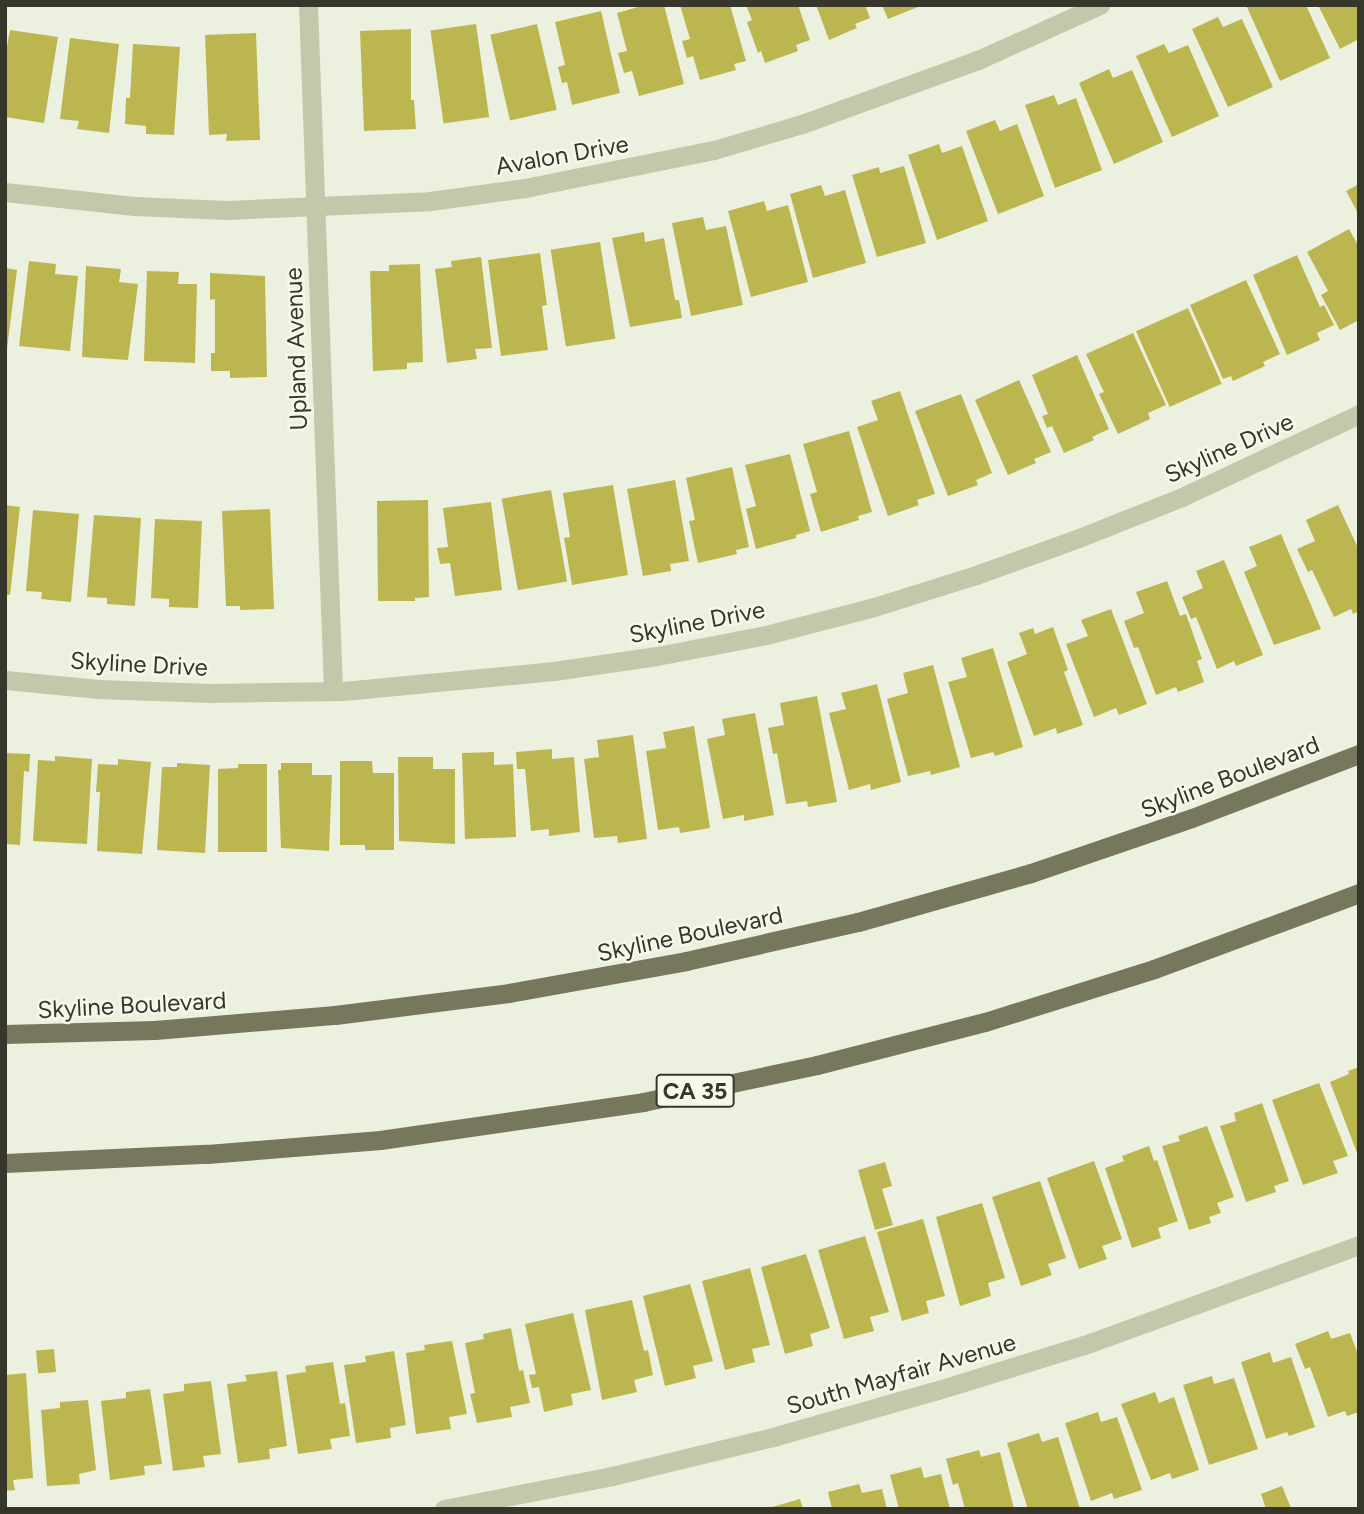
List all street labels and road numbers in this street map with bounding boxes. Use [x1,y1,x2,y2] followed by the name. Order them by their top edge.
[493,129,631,181] street label: Avalon Drive
[279,267,313,431] street label: Upland Avenue
[1160,407,1298,489] street label: Skyline Drive
[627,595,767,649] street label: Skyline Drive
[69,646,209,682] street label: Skyline Drive
[1137,730,1323,824] street label: Skyline Boulevard
[595,900,785,968] street label: Skyline Boulevard
[37,986,227,1024] street label: Skyline Boulevard
[655,1072,735,1110] road number: CA 35
[783,1327,1019,1421] street label: South Mayfair Avenue

